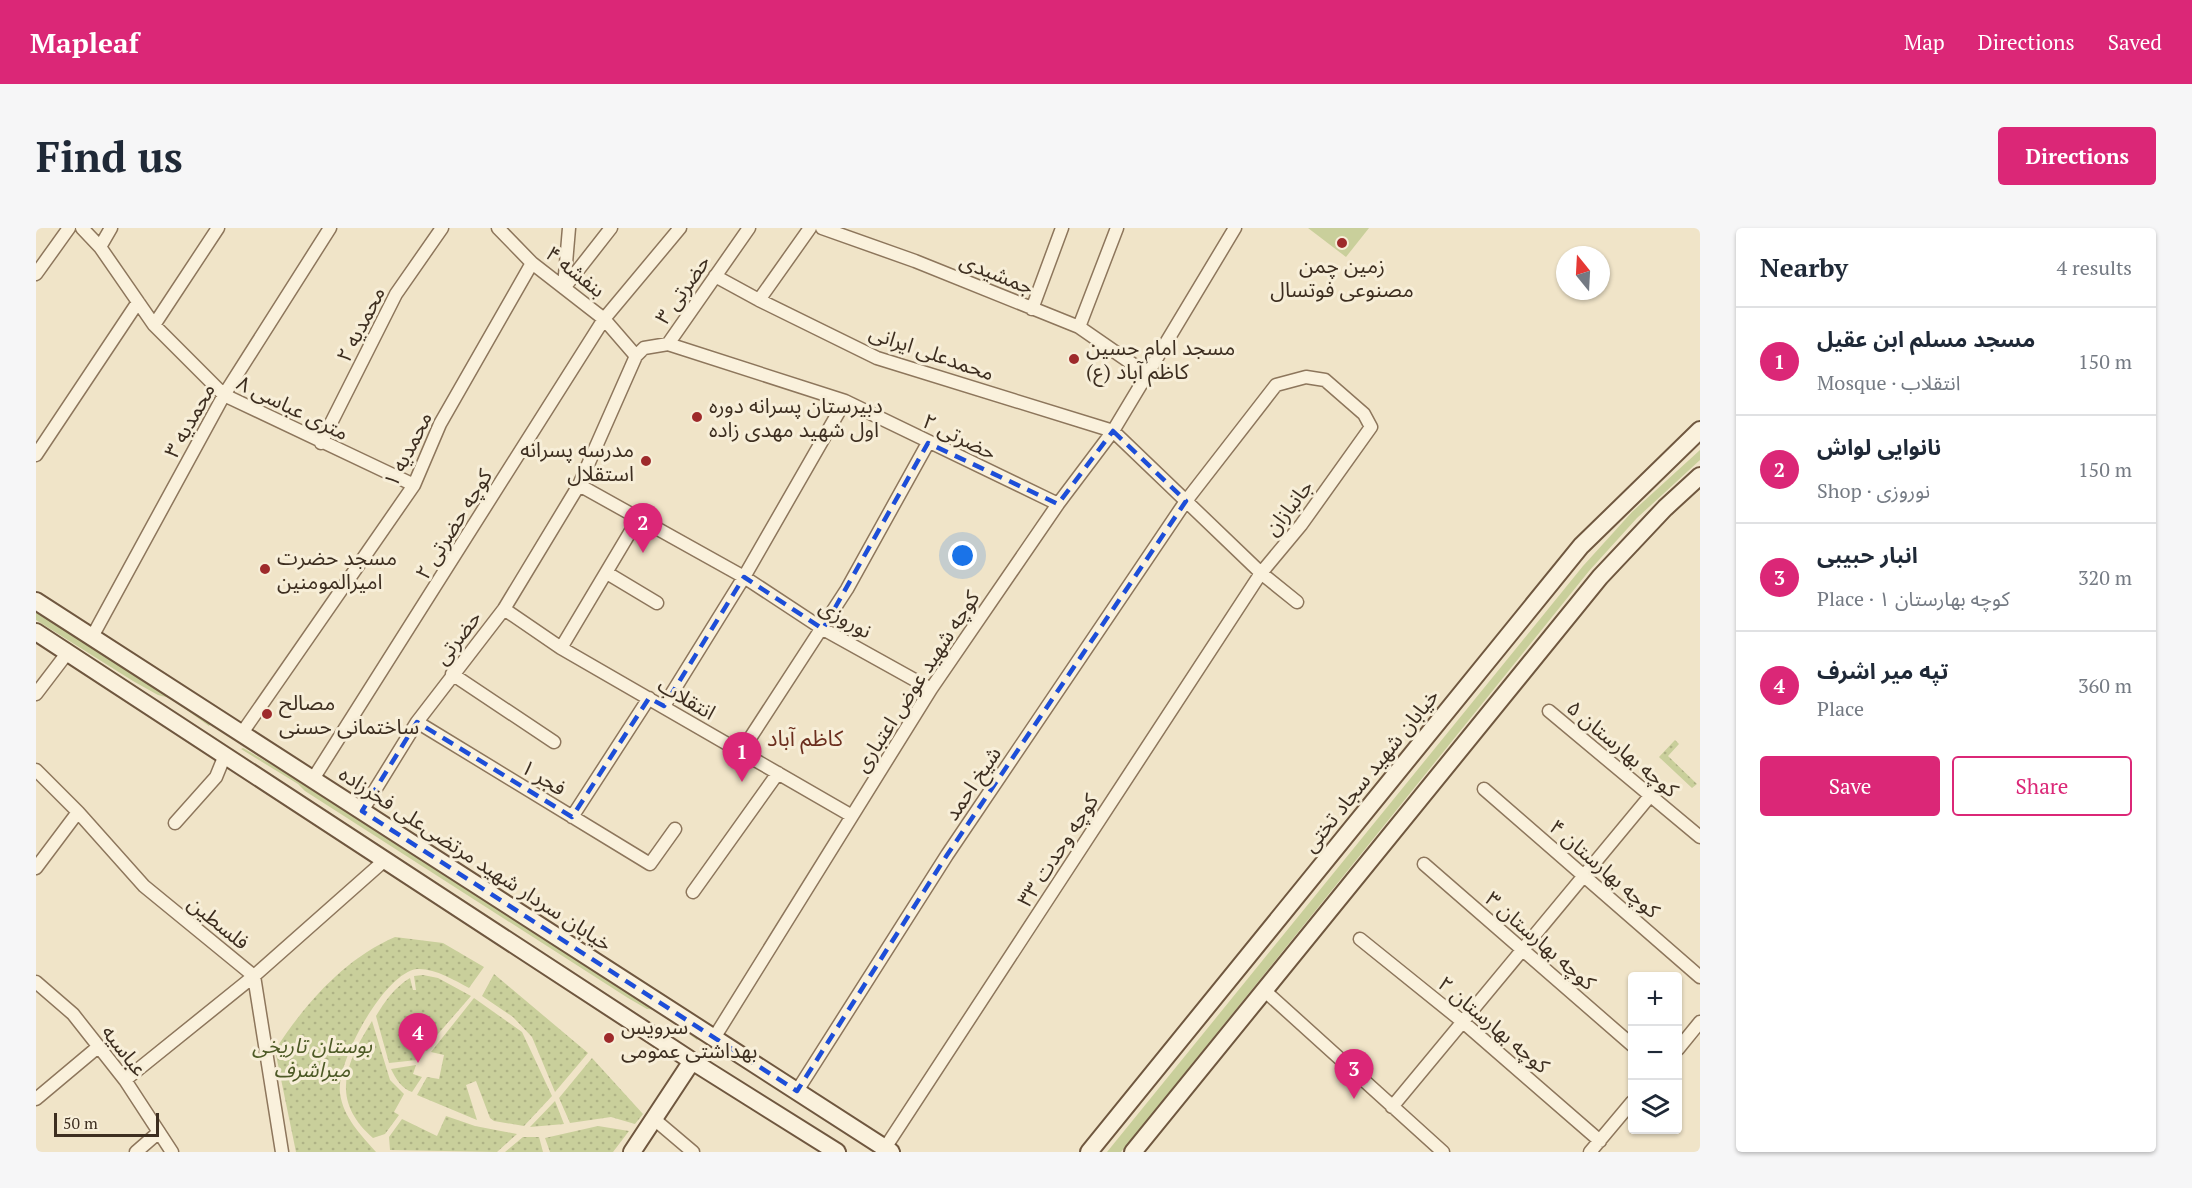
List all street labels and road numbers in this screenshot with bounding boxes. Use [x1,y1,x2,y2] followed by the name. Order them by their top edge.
[540,239,612,303] street label: بنفشه ۴
[956,246,1038,300] street label: جمشیدی
[648,249,716,329] street label: حضرتی ۳
[329,281,391,367] street label: محمدیه ۲
[866,318,998,386] street label: محمدعلی ایرانی
[232,368,354,446] street label: ۸ متری عباسی
[157,378,221,462] street label: محمدیه ۳
[376,406,438,492] street label: محمدیه ۱
[918,406,1002,466] street label: حضرتی ۲
[408,463,498,584] street label: کوچه حضرتی ۲
[1257,473,1319,541] street label: جانبازان
[847,585,985,777] street label: کوچه شهید عوض اعتباری
[815,592,877,644] street label: نوروزی
[427,604,487,670] street label: حضرتی
[653,670,721,726] street label: انتقلاب
[1295,682,1445,858] street label: خیابان شهید سجاد تختی
[1561,693,1685,803] street label: کوچه بهارستان ۵
[937,740,1009,827] street label: شیخ احمد
[516,752,572,802] street label: فجر ۱
[334,759,618,957] street label: خیابان سردار شهید مرتضی‌علی فخرزاده
[1010,788,1104,912] street label: کوچه وحدت ۳۳
[1544,812,1666,924] street label: کوچه بهارستان ۴
[1480,884,1602,996] street label: کوچه بهارستان ۳
[182,889,256,955] street label: فلسطین
[1432,969,1556,1079] street label: کوچه بهارستان ۲
[96,1018,154,1082] street label: عباسیه

